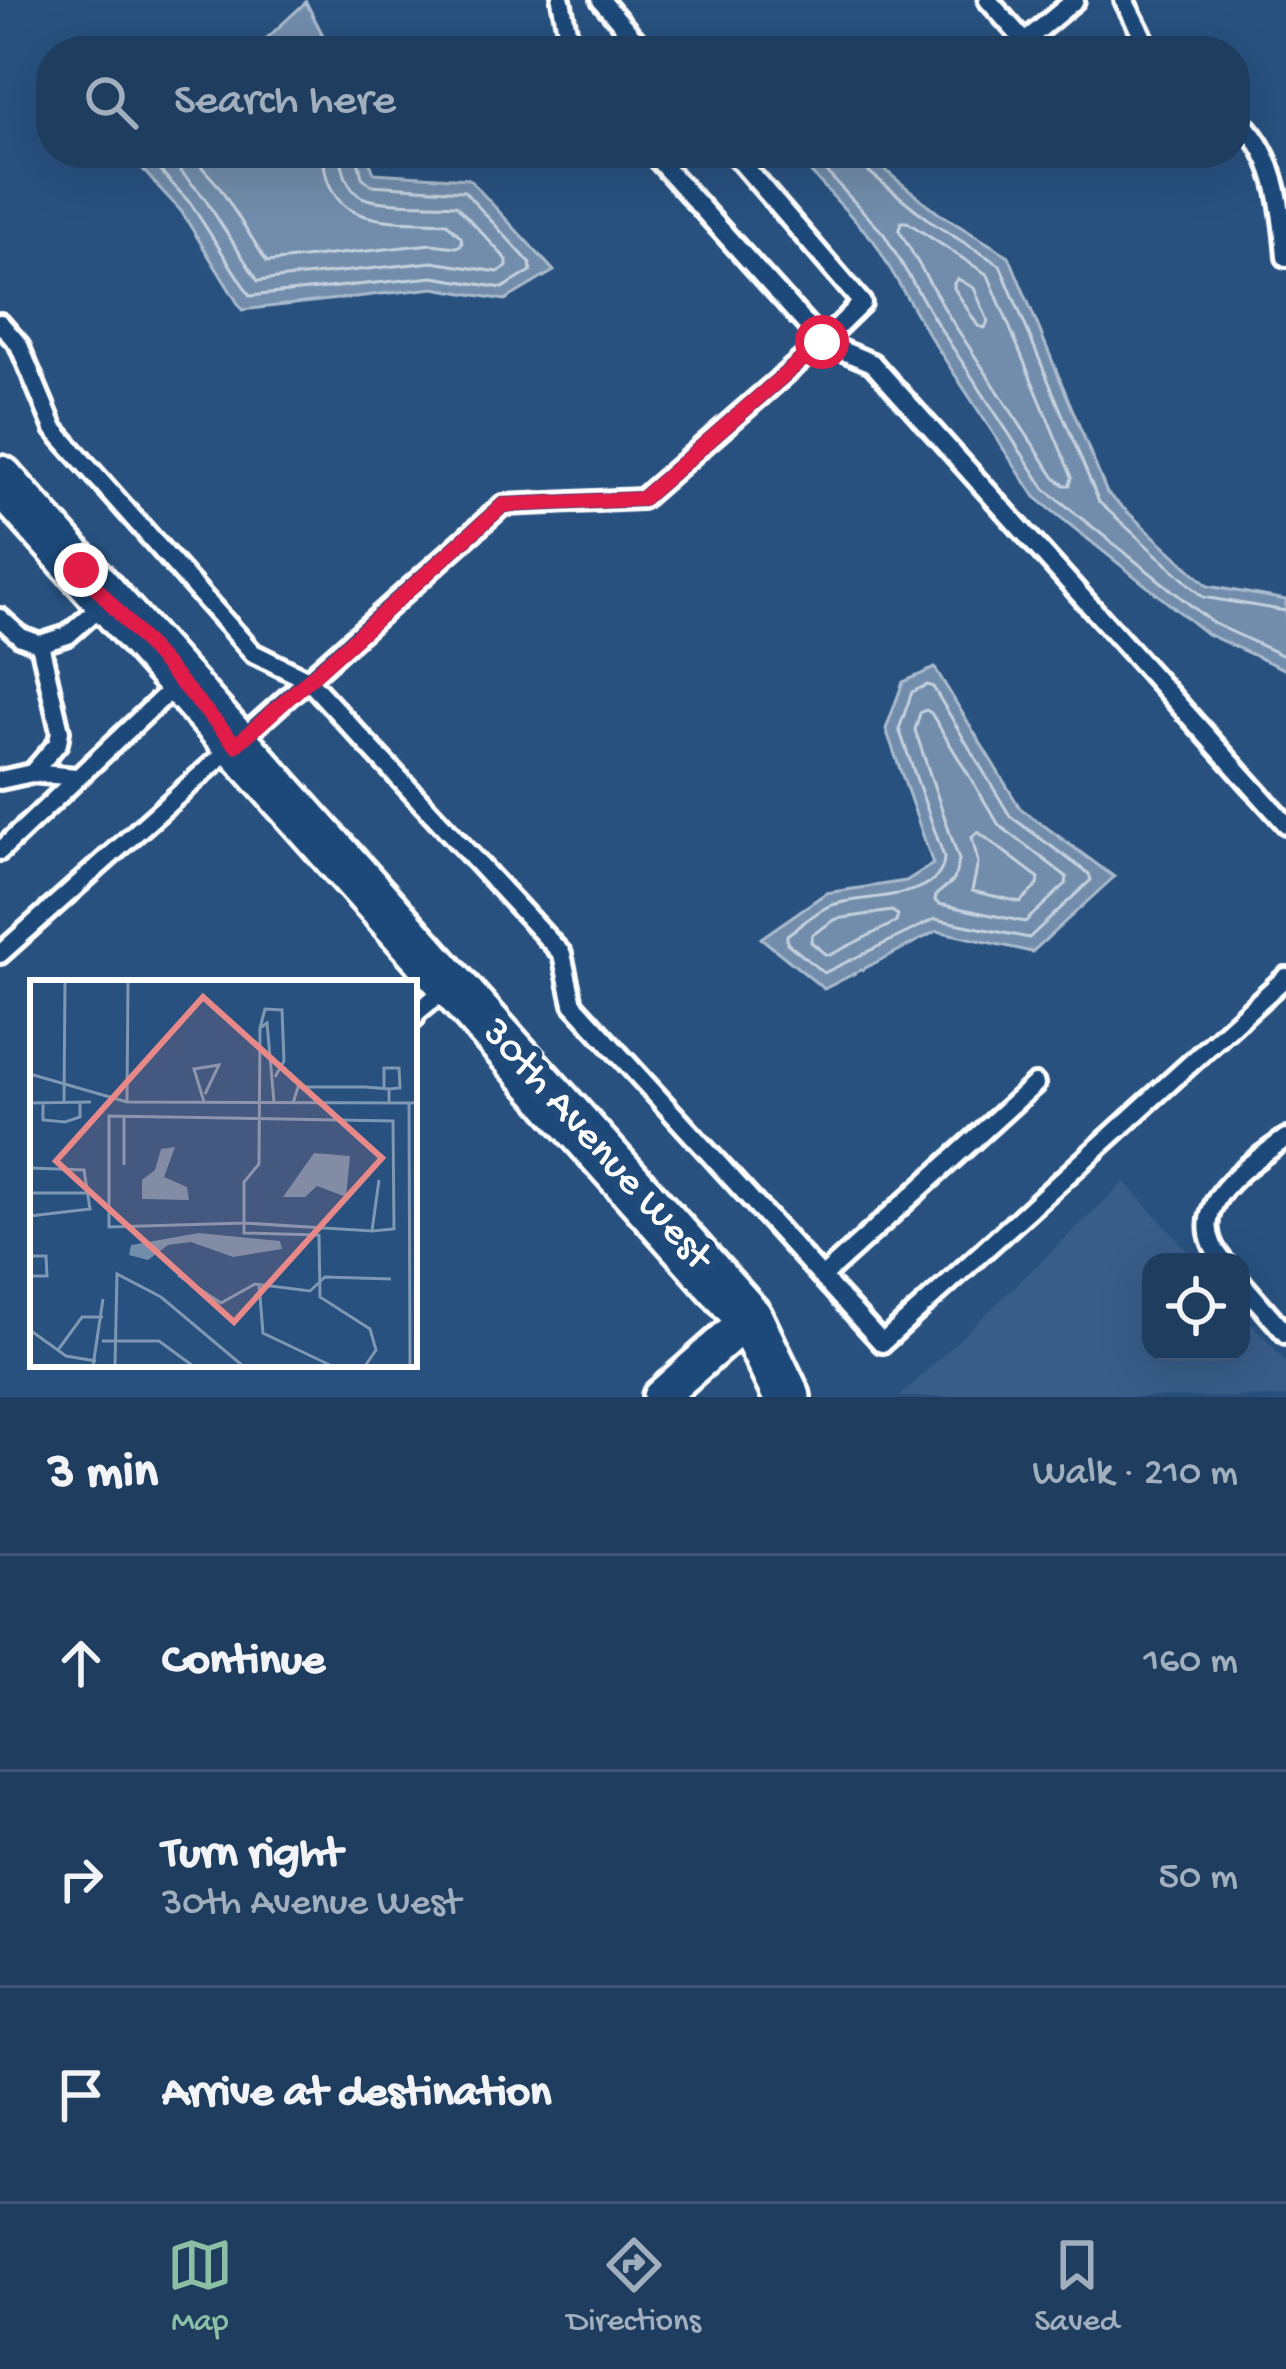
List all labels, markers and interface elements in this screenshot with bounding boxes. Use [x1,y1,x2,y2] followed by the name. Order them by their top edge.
[36,36,1250,168] search box
[78,69,144,135] icon: search
[174,76,396,129] text: Search here
[795,315,849,369] route start
[54,543,108,597] route end
[30,980,417,1367] inset map
[469,1009,723,1285] street label: 30th Avenue West
[1142,1253,1250,1361] map controls
[1142,1253,1250,1361] button: locate
[48,1445,158,1505] text: 3 min
[1033,1452,1238,1498] text: Walk · 210 m
[48,1630,114,1696] icon: ahead
[162,1636,325,1689] text: Continue
[1143,1640,1238,1686] text: 160 m
[162,1829,342,1882] text: Turn right
[48,1846,114,1912] icon: right
[1158,1856,1238,1902] text: 50 m
[162,1882,461,1928] text: 30th Avenue West
[48,2062,114,2128] icon: arrive
[162,2068,551,2121] text: Arrive at destination
[167,2232,233,2342] tab: Map
[567,2232,701,2342] tab: Directions
[1035,2232,1119,2342] tab: Saved

